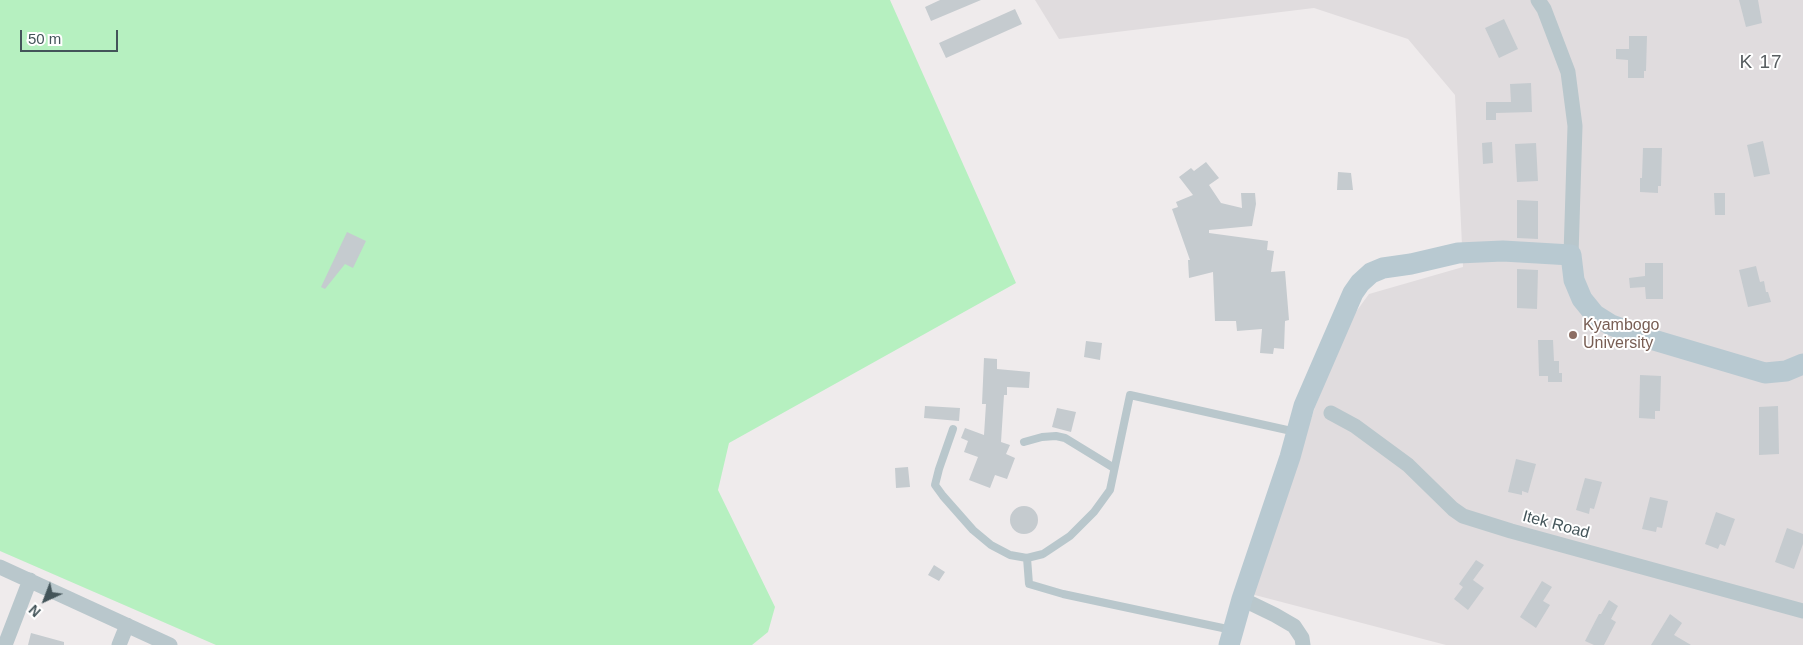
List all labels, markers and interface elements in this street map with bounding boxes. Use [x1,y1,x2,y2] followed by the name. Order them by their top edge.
[22,20,120,52] scale bar
[28,30,61,47] text: 50 m
[1739,52,1783,74] district label: K 17
[1583,316,1659,354] place label: Kyambogo University
[1567,329,1579,341] marker: Kyambogo University
[1520,507,1592,543] street label: Itek Road
[20,575,70,625] north arrow
[26,602,44,620] text: N

